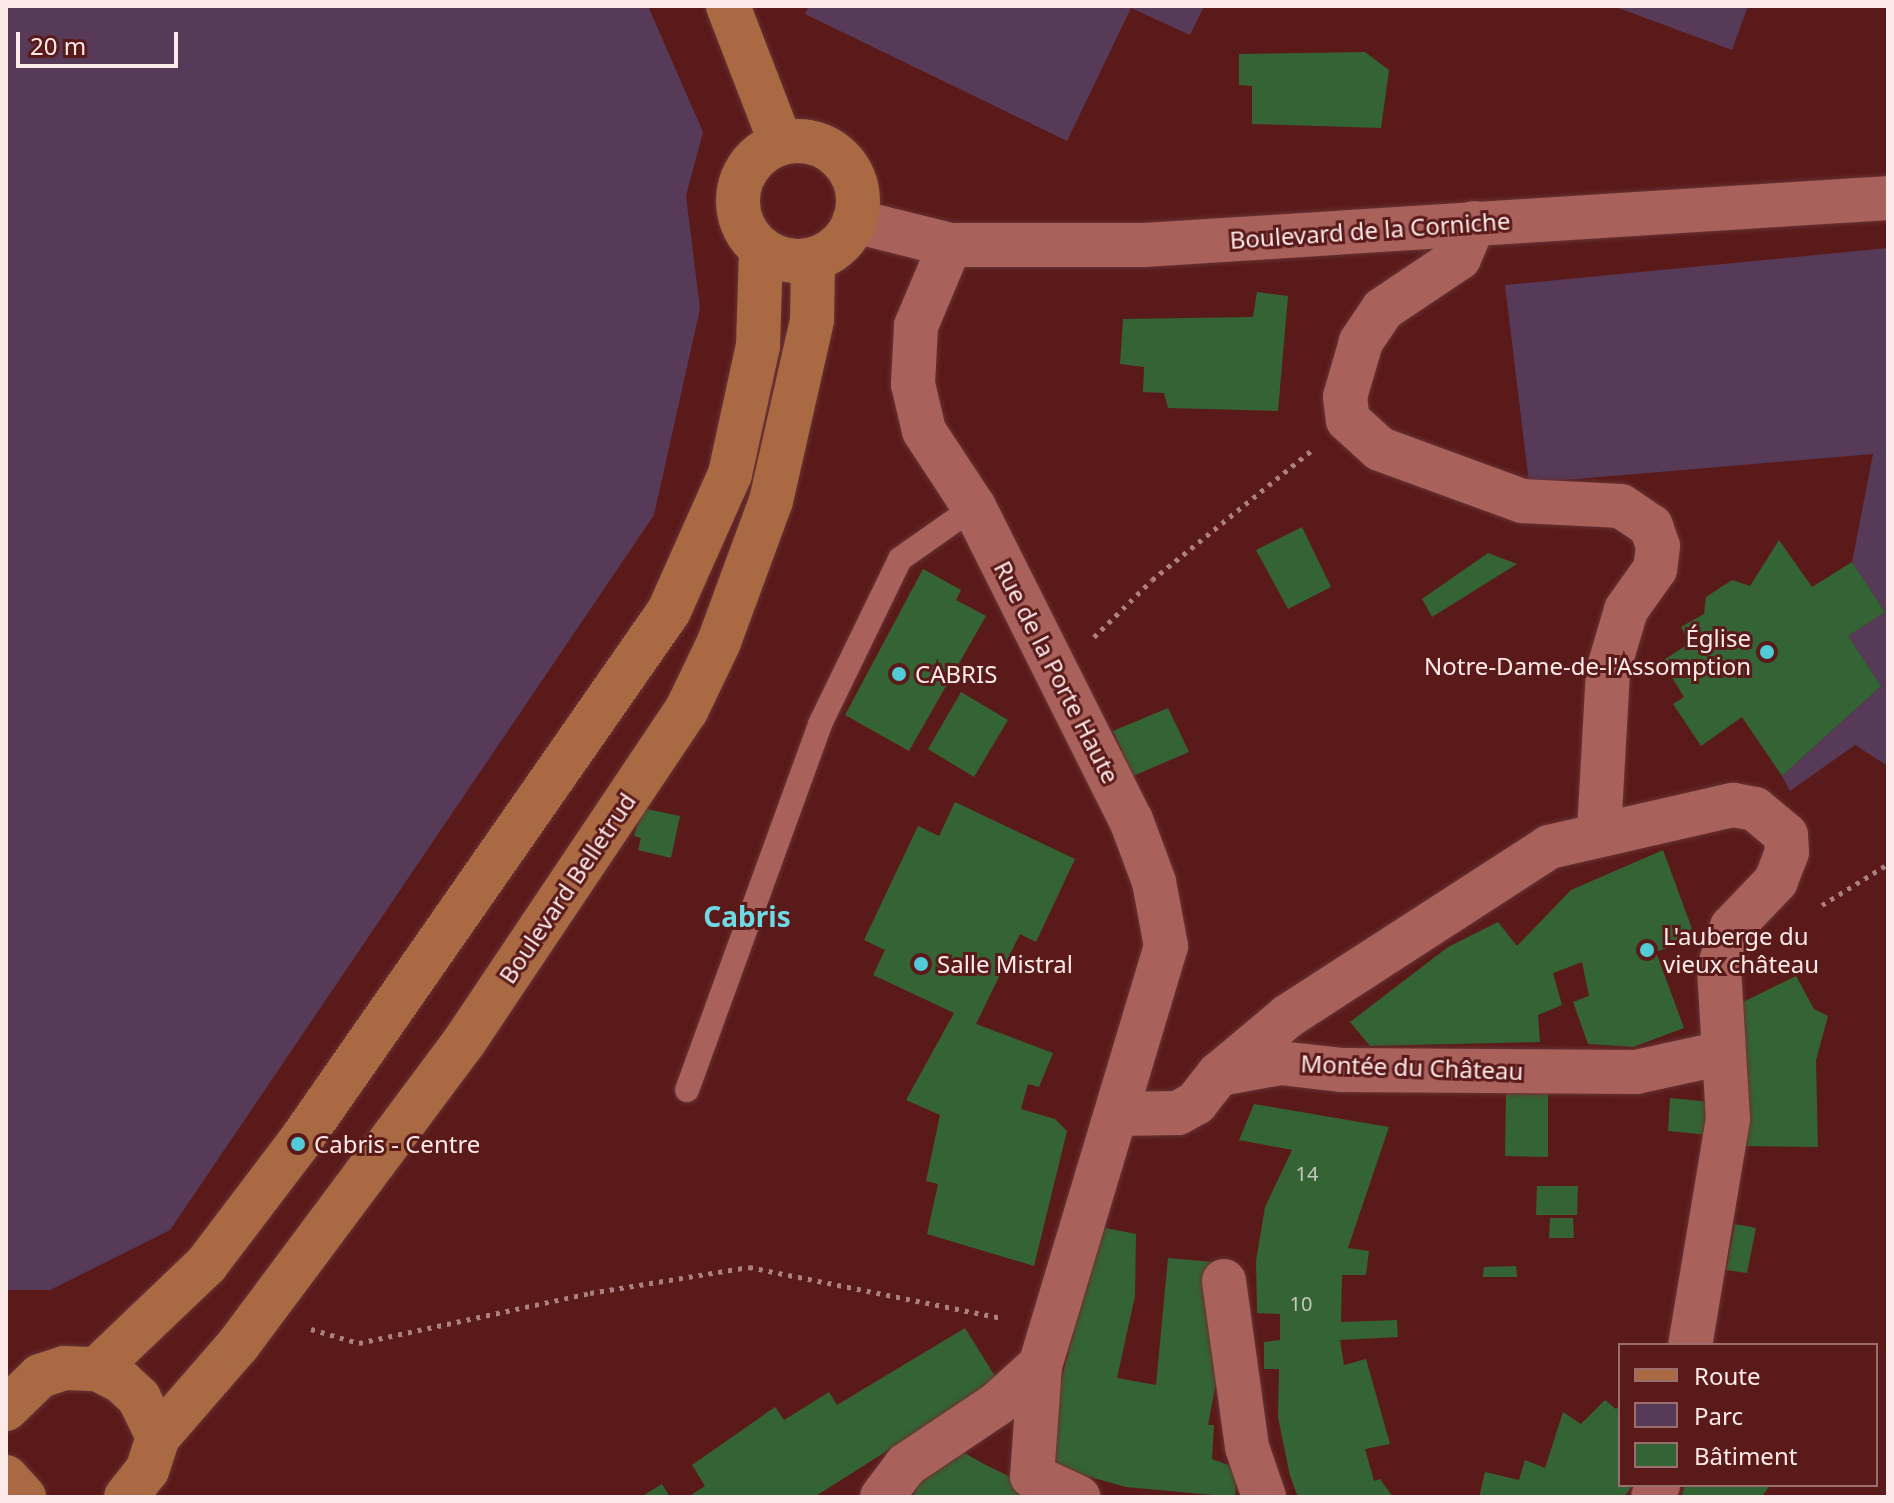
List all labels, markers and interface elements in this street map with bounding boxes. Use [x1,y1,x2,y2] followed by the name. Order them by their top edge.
[20,16,182,66] scale bar
[30,29,86,62] text: 20 m
[1229,206,1511,254] street label: Boulevard de la Corniche
[988,556,1126,788] street label: Rue de la Porte Haute
[1424,624,1751,680] place label: Église Notre-Dame-de-l'Assomption
[1758,643,1776,661] marker: Église Notre-Dame-de-l'Assomption
[915,660,997,688] place label: CABRIS
[890,665,908,683] marker: CABRIS
[493,787,641,989] street label: Boulevard Belletrud
[703,899,791,933] district label: Cabris
[1663,922,1819,978] place label: L'auberge du vieux château
[1638,941,1656,959] marker: L'auberge du vieux château
[937,950,1073,978] place label: Salle Mistral
[912,955,930,973] marker: Salle Mistral
[1300,1049,1524,1085] street label: Montée du Château
[314,1130,480,1158] place label: Cabris - Centre
[289,1135,307,1153] marker: Cabris - Centre
[1296,1161,1318,1185] house number: 14
[1290,1291,1312,1315] house number: 10
[1618,1343,1878,1487] legend
[1694,1359,1760,1392] text: Route
[1694,1399,1743,1432] text: Parc
[1694,1439,1797,1472] text: Bâtiment

